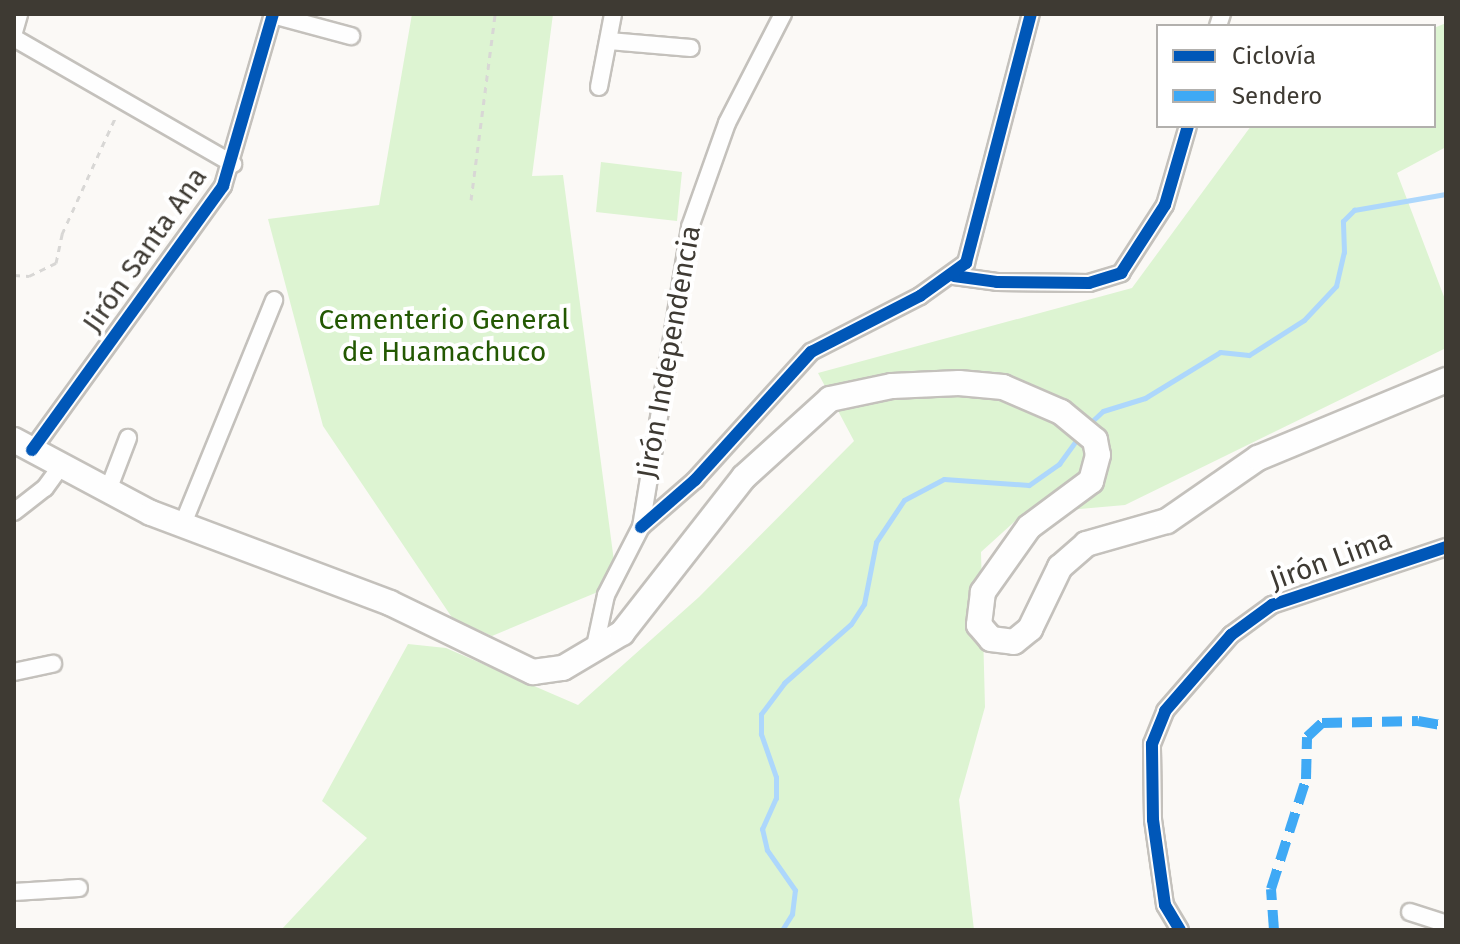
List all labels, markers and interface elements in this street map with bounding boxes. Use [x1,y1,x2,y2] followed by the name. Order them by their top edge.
[1156,24,1436,128] legend
[1232,42,1316,70] text: Ciclovía
[1232,82,1322,110] text: Sendero
[76,161,214,339] street label: Jirón Santa Ana
[630,223,708,481] street label: Jirón Independencia
[318,303,570,369] park label: Cementerio General de Huamachuco
[1265,522,1397,598] street label: Jirón Lima

